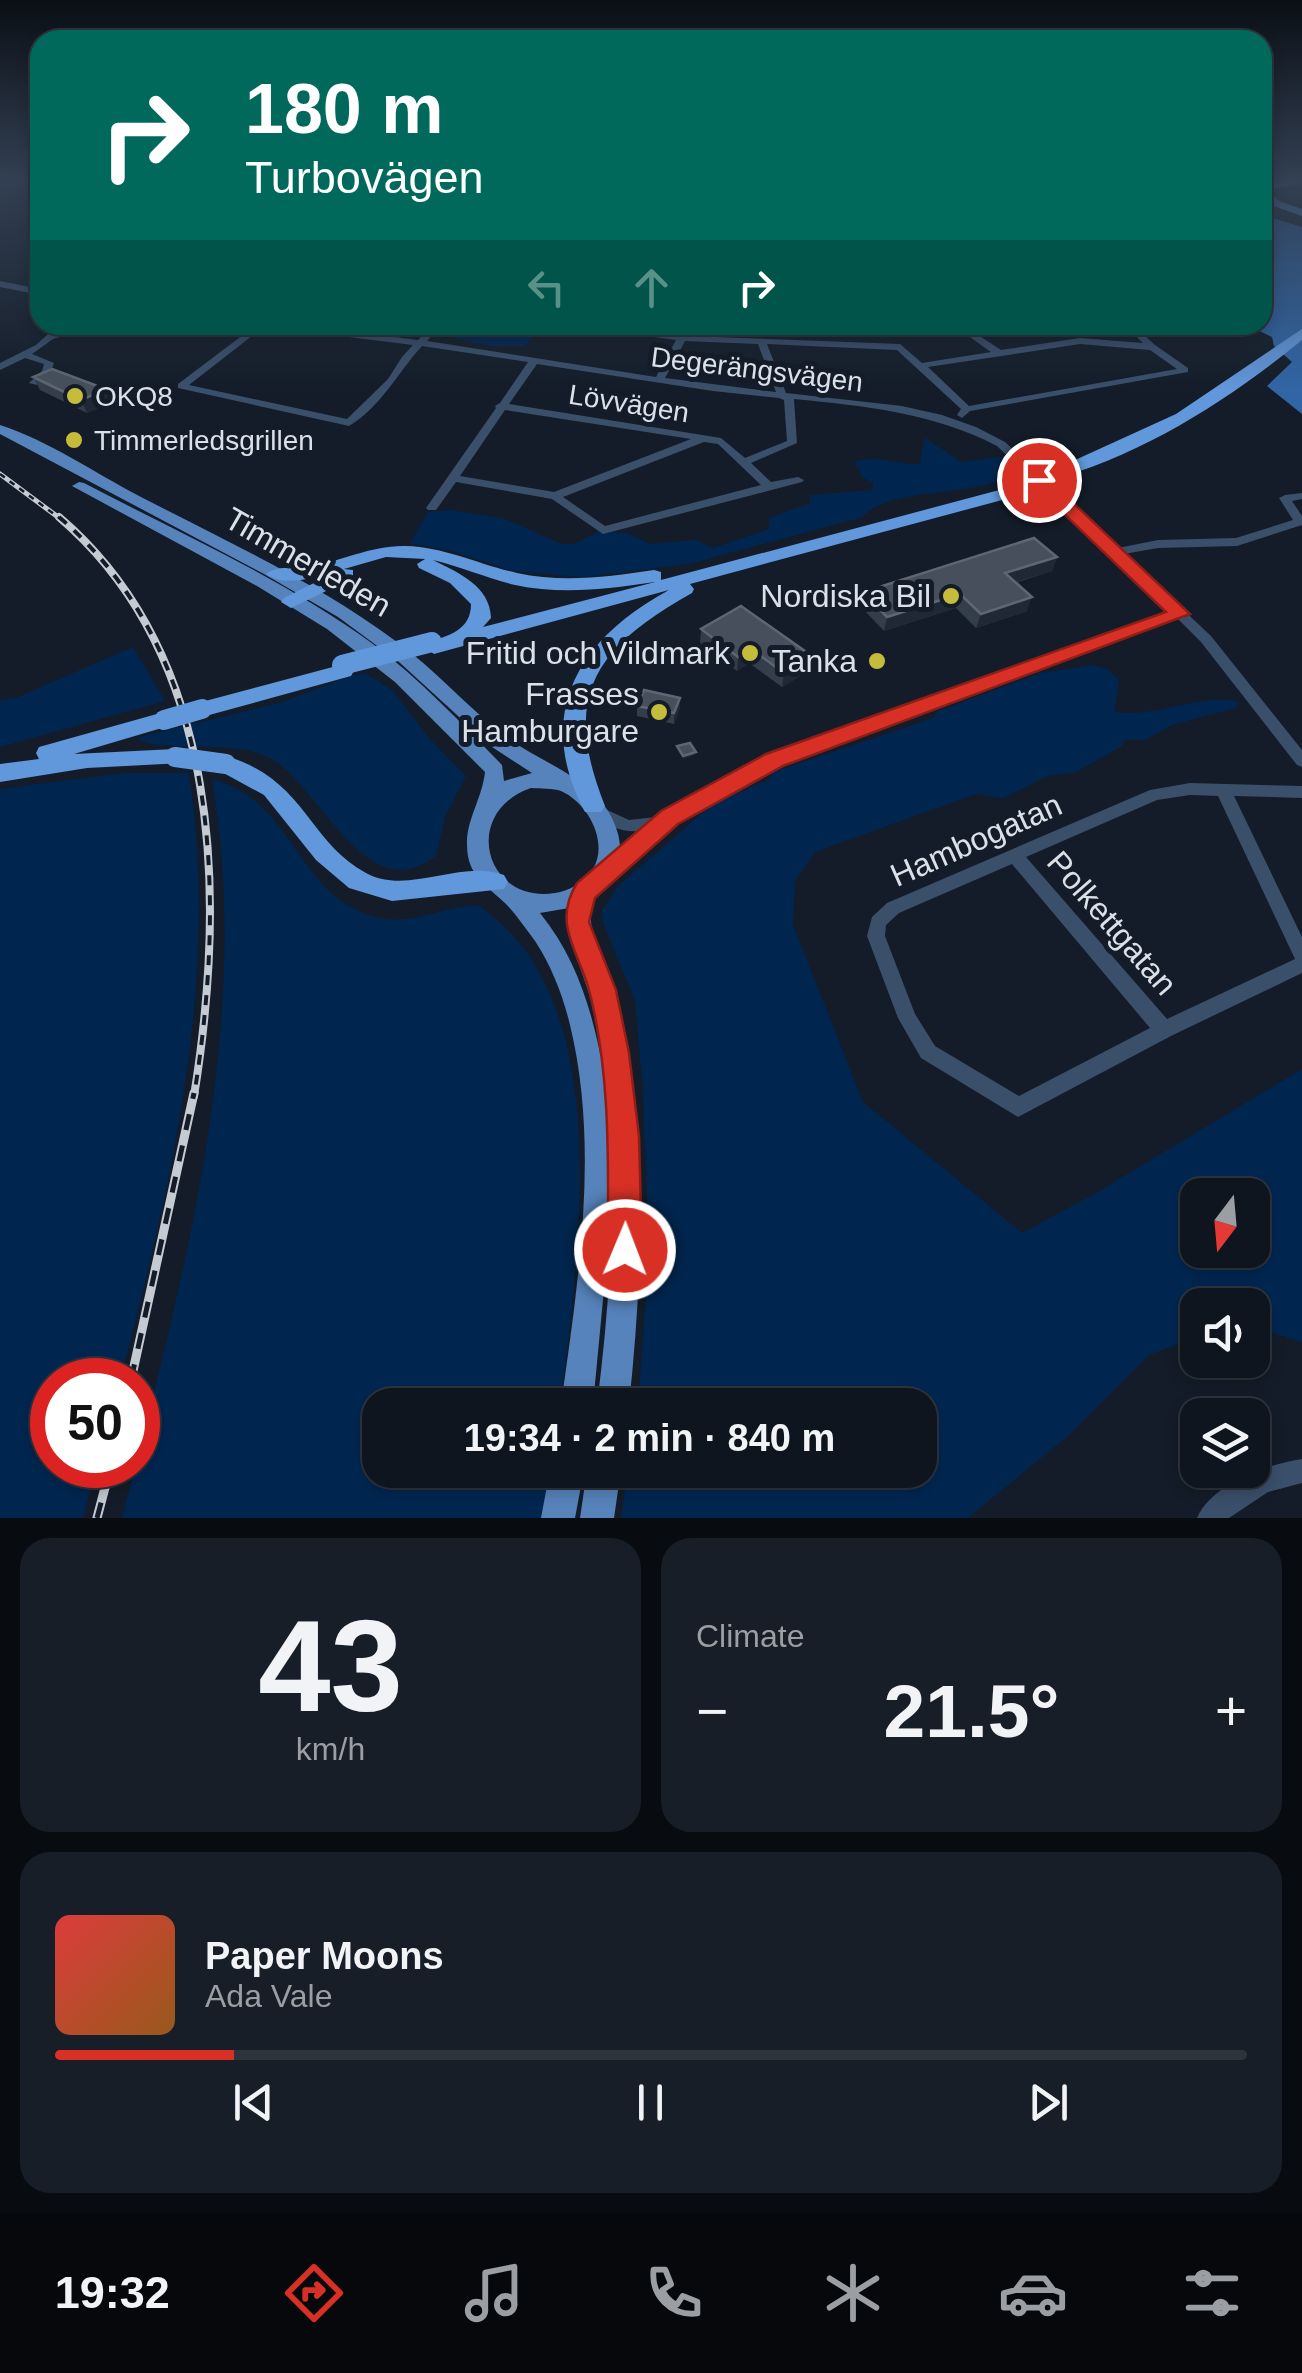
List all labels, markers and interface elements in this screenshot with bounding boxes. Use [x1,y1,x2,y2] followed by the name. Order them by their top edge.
[80,70,210,200] icon: right
[245,70,443,148] text: 180 m
[245,152,484,203] text: Turbovägen
[519,260,574,315] icon: left
[624,260,679,315] icon: ahead
[729,260,784,315] icon: right
[649,341,865,398] street label: Degerängsvägen
[567,379,691,428] street label: Lövvägen
[95,381,173,412] place label: OKQ8
[64,385,86,407] marker: OKQ8
[94,425,314,456] place label: Timmerledsgrillen
[63,429,85,451] marker: Timmerledsgrillen
[997,438,1082,523] pin
[1012,453,1067,508] icon: arrive
[219,500,397,624] street label: Timmerleden
[760,578,931,614] place label: Nordiska Bil
[940,585,962,607] marker: Nordiska Bil
[466,635,731,671] place label: Fritid och Vildmark
[739,642,761,664] marker: Fritid och Vildmark
[772,643,857,679] place label: Tanka
[866,650,888,672] marker: Tanka
[461,676,639,749] place label: Frasses Hamburgare
[648,701,670,723] marker: Frasses Hamburgare
[885,786,1067,894] street label: Hambogatan
[1040,844,1184,1002] street label: Polkettgatan
[1180,1178,1270,1268] north arrow
[1180,1178,1270,1488] map controls
[573,1198,677,1302] position arrow
[1180,1288,1270,1378] button: sound
[30,1358,160,1488] speed limit sign: 50
[1180,1398,1270,1488] button: layers
[464,1417,835,1459] text: 19:34 · 2 min · 840 m
[258,1593,403,1739] text: 43
[696,1618,804,1654] text: Climate
[884,1669,1059,1753] text: 21.5°
[696,1680,728,1742] text: −
[1215,1680,1247,1742] text: +
[296,1731,365,1767] text: km/h
[205,1935,444,1977] text: Paper Moons
[205,1978,333,2014] text: Ada Vale
[226,2075,281,2130] icon: previous
[623,2075,678,2130] icon: pause
[1021,2075,1076,2130] icon: next
[279,2258,349,2328] icon: directions
[459,2258,529,2328] icon: music
[639,2258,709,2328] icon: phone
[818,2258,888,2328] icon: climate
[998,2258,1068,2328] icon: car
[1177,2258,1247,2328] icon: filters
[55,2267,170,2318] text: 19:32

